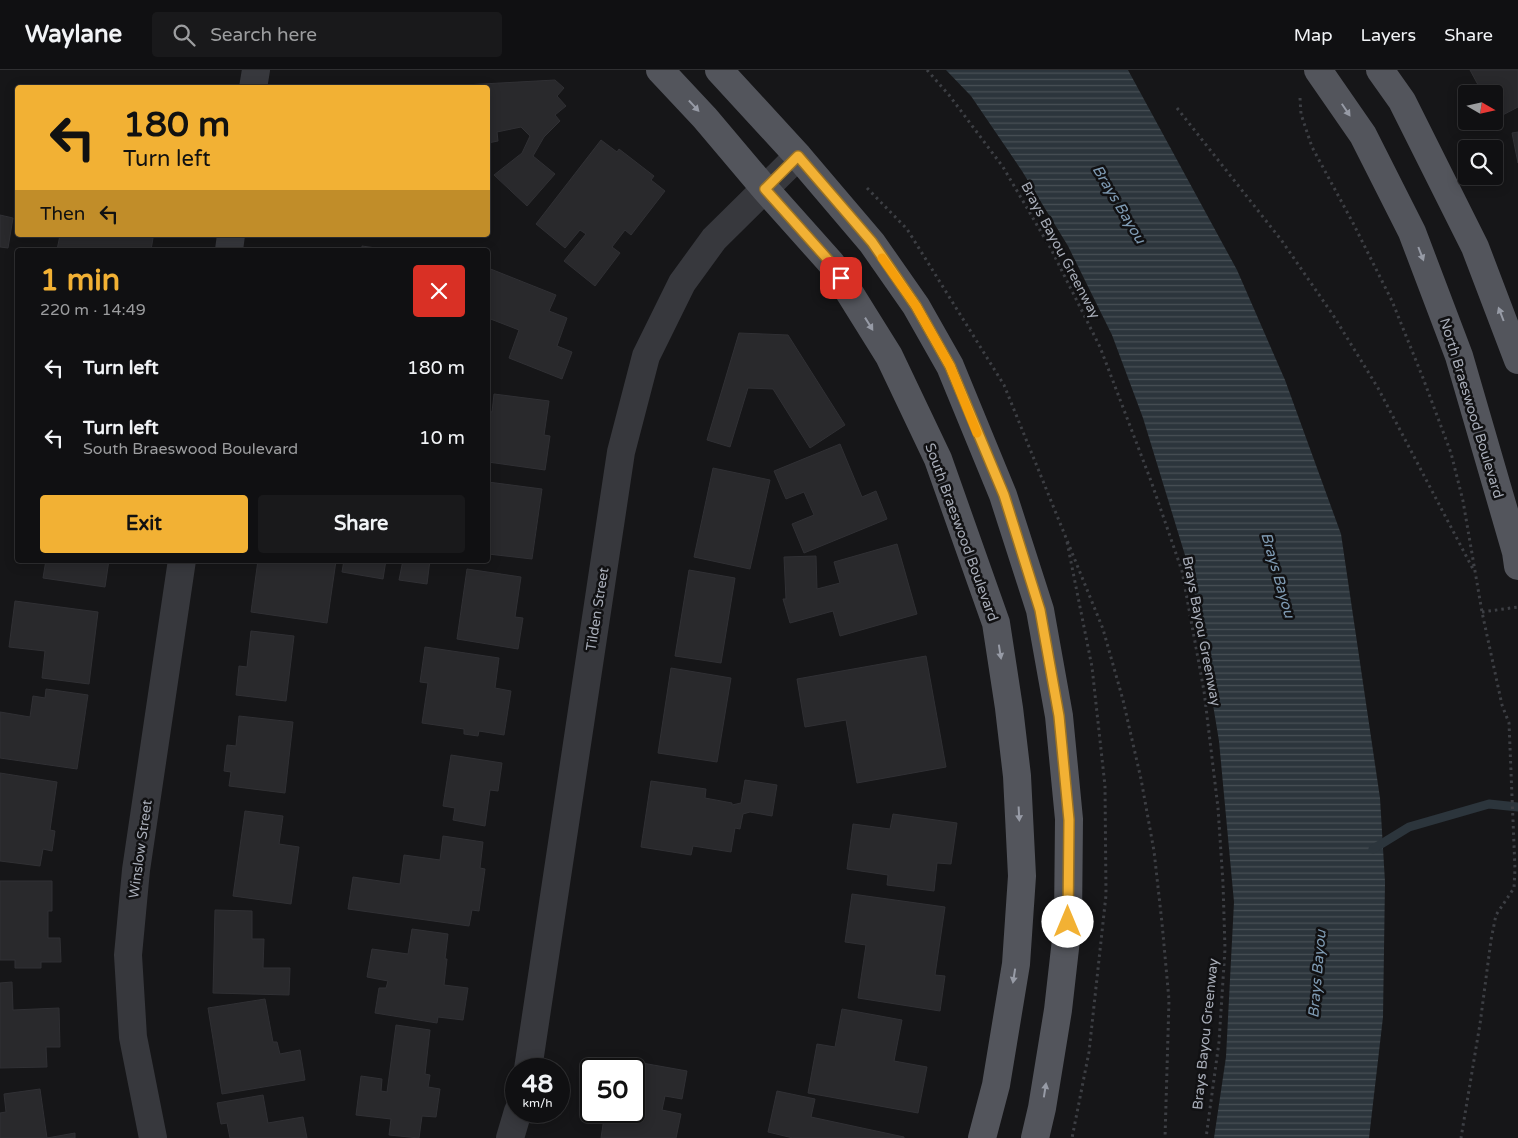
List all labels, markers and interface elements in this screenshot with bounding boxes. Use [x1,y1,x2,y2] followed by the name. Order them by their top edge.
[152,12,502,57] search box
[25,20,122,49] text: Waylane
[170,21,198,49] icon: search
[210,24,317,46] text: Search here
[1294,24,1333,46] text: Map
[1361,24,1416,46] text: Layers
[1444,24,1493,46] text: Share
[1458,85,1502,130] north arrow
[1458,85,1503,185] map controls
[688,99,699,112] one-way arrow
[1341,103,1351,117] one-way arrow
[123,104,230,146] text: 180 m
[40,105,105,170] icon: left
[1458,140,1503,185] button: search
[123,146,211,172] text: Turn left
[1089,161,1150,247] water label: Brays Bayou
[1017,179,1104,322] street label: Brays Bayou Greenway
[95,200,123,228] icon: left
[40,203,85,225] text: Then
[1417,247,1425,262] one-way arrow
[820,257,862,299] pin
[40,262,120,299] text: 1 min
[827,264,855,292] icon: arrive
[413,265,465,317] button: close
[40,300,146,320] text: 220 m · 14:49
[1496,307,1504,322] one-way arrow
[1436,316,1507,500] street label: North Braeswood Boulevard
[865,318,874,331] one-way arrow
[40,354,68,382] icon: left
[83,357,159,379] text: Turn left
[407,357,465,379] text: 180 m
[83,417,159,439] text: Turn left
[40,424,68,452] icon: left
[419,427,465,449] text: 10 m
[83,439,298,459] text: South Braeswood Boulevard
[921,441,1002,624] street label: South Braeswood Boulevard
[40,495,248,553] button: Exit
[258,495,465,553] button: Share
[1257,530,1299,621] water label: Brays Bayou
[1179,555,1224,708] street label: Brays Bayou Greenway
[583,565,613,652] street label: Tilden Street
[997,645,1005,661] one-way arrow
[125,798,156,899] street label: Winslow Street
[1015,806,1023,822] one-way arrow
[1041,895,1093,947] position arrow
[1304,928,1330,1019] water label: Brays Bayou
[1189,957,1222,1111] street label: Brays Bayou Greenway
[1009,968,1017,984] one-way arrow
[580,1058,645,1123] speed limit sign: 50
[522,1069,553,1099] text: 48
[1042,1082,1050,1098] one-way arrow
[522,1096,553,1110] text: km/h

